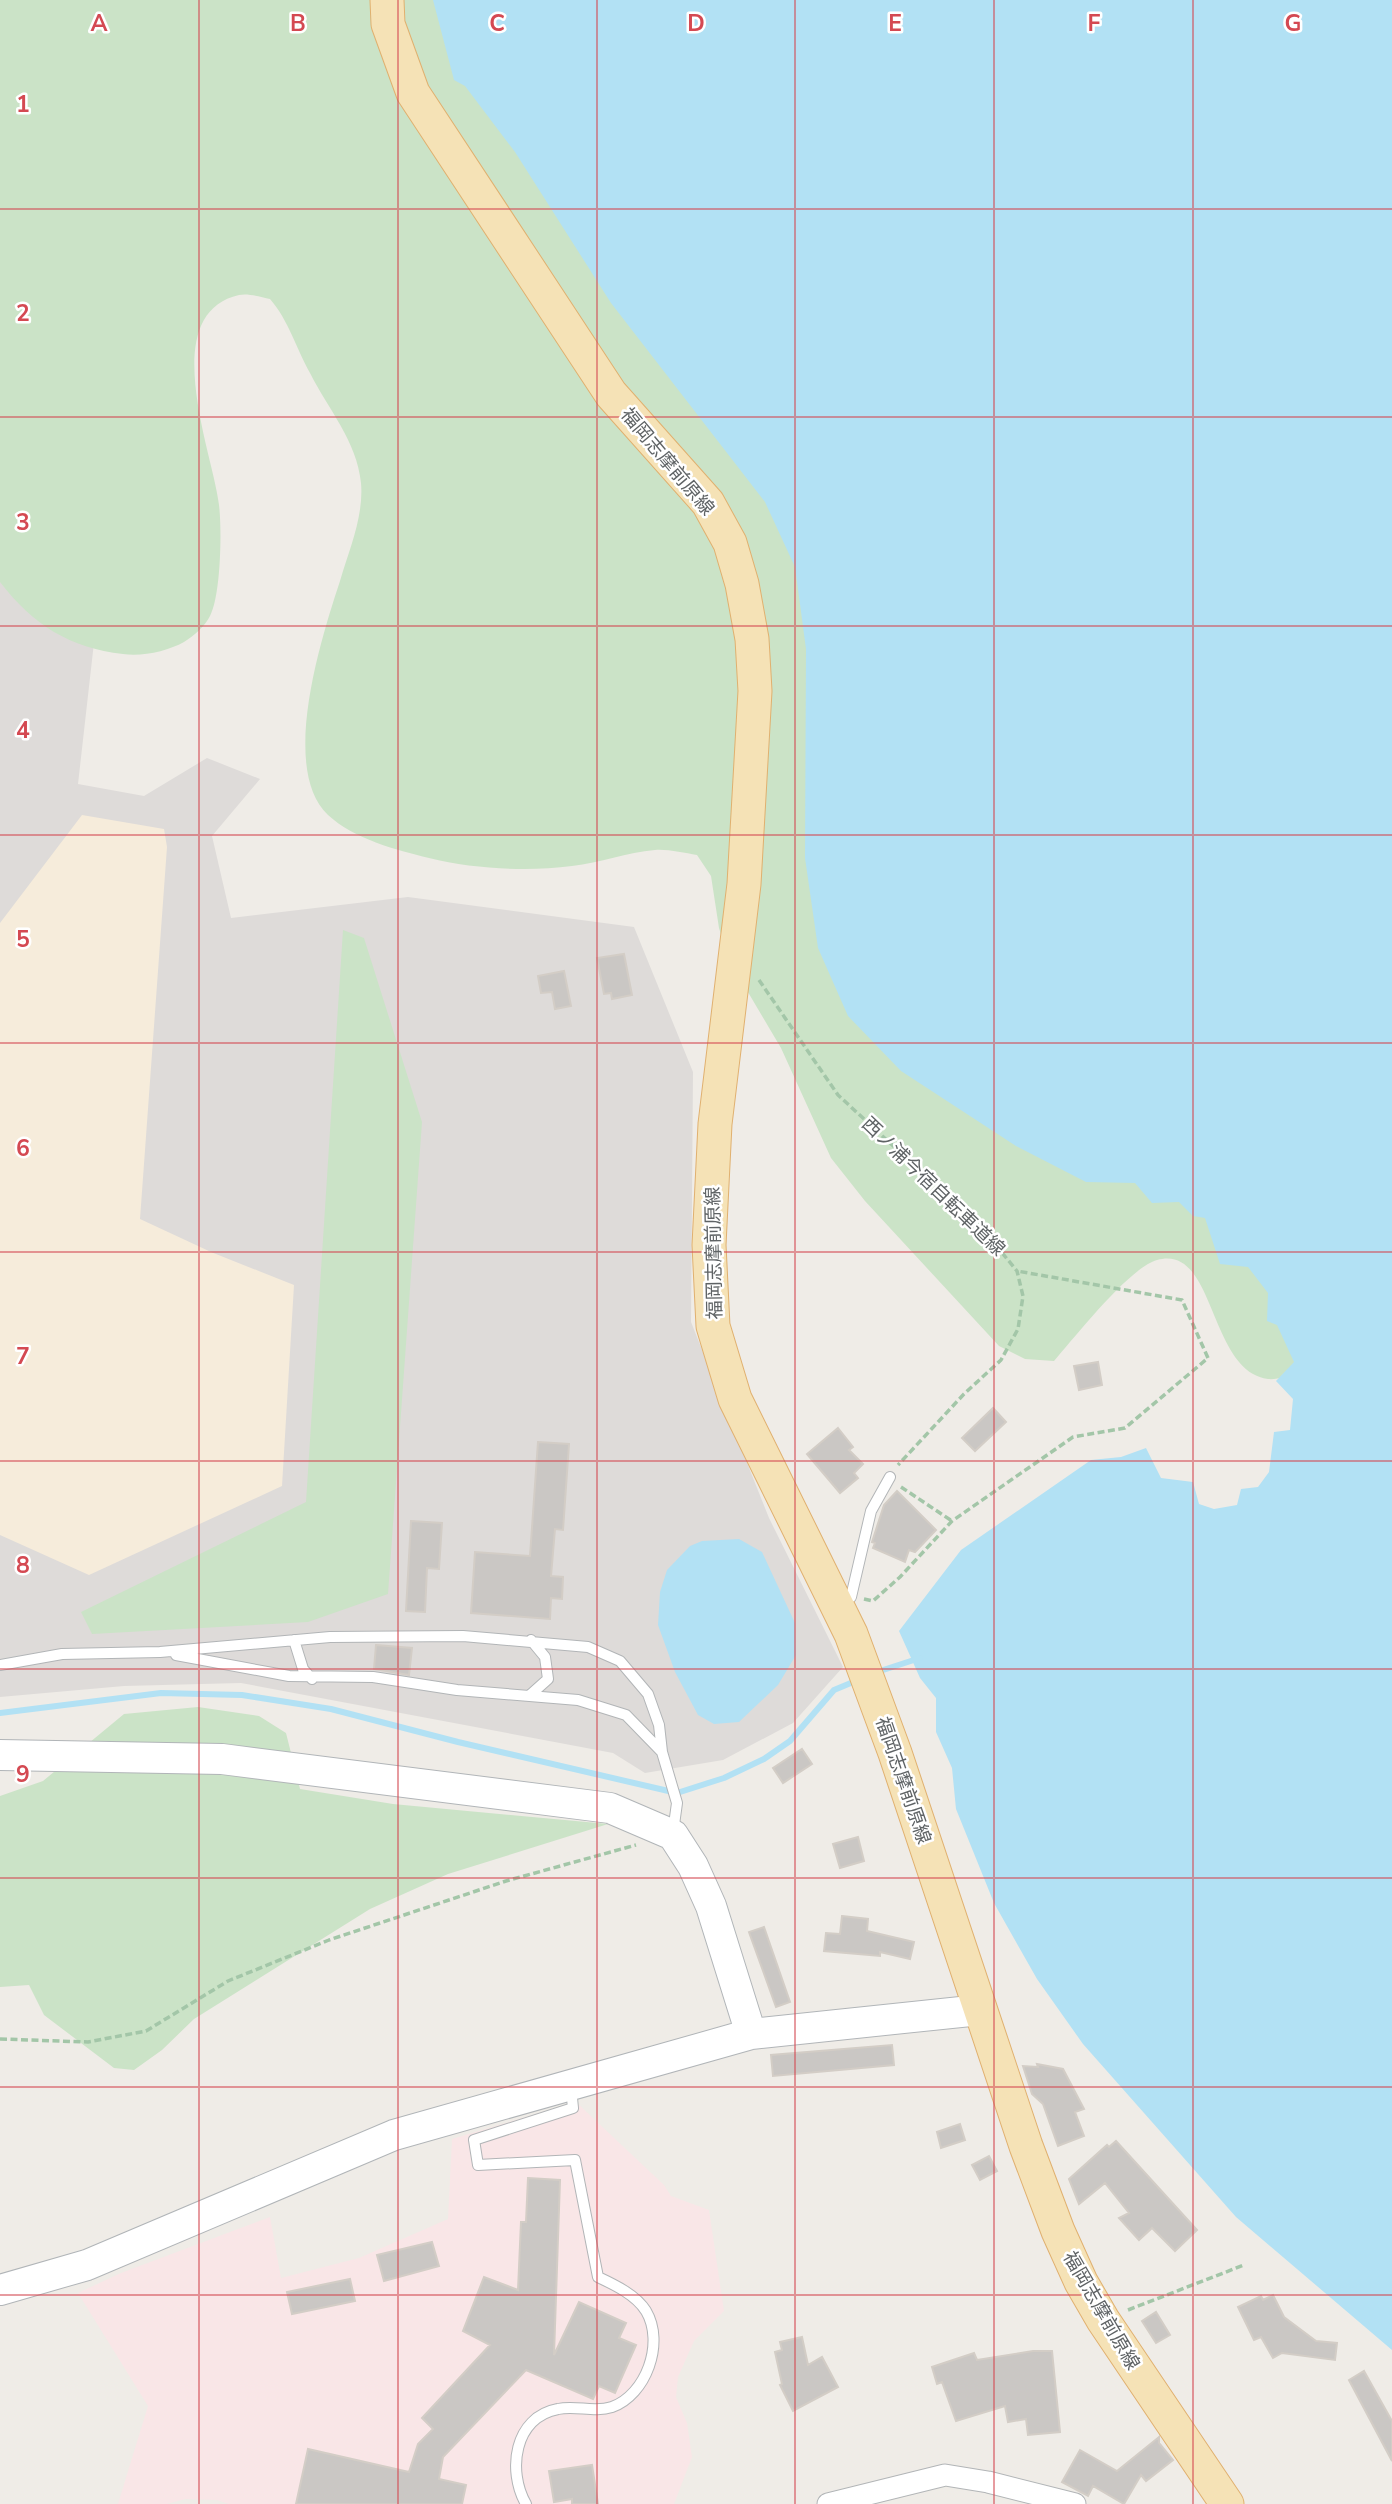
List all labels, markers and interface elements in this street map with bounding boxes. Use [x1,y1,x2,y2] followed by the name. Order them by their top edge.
[90,8,108,39] text: A
[290,8,306,39] text: B
[489,8,505,39] text: C
[687,8,705,39] text: D
[888,8,902,39] text: E
[1088,8,1101,39] text: F
[1285,8,1301,39] text: G
[16,89,30,120] text: 1
[16,298,30,329] text: 2
[615,402,720,521] street label: 福岡志摩前原線
[16,507,30,538] text: 3
[16,715,30,746] text: 4
[16,924,30,955] text: 5
[856,1111,1011,1262] street label: 西ノ浦今宿自転車道線
[16,1133,30,1164] text: 6
[700,1186,728,1320] street label: 福岡志摩前原線
[16,1341,30,1372] text: 7
[16,1550,30,1581] text: 8
[869,1713,937,1847] street label: 福岡志摩前原線
[16,1759,30,1790] text: 9
[1057,2246,1146,2375] street label: 福岡志摩前原線

